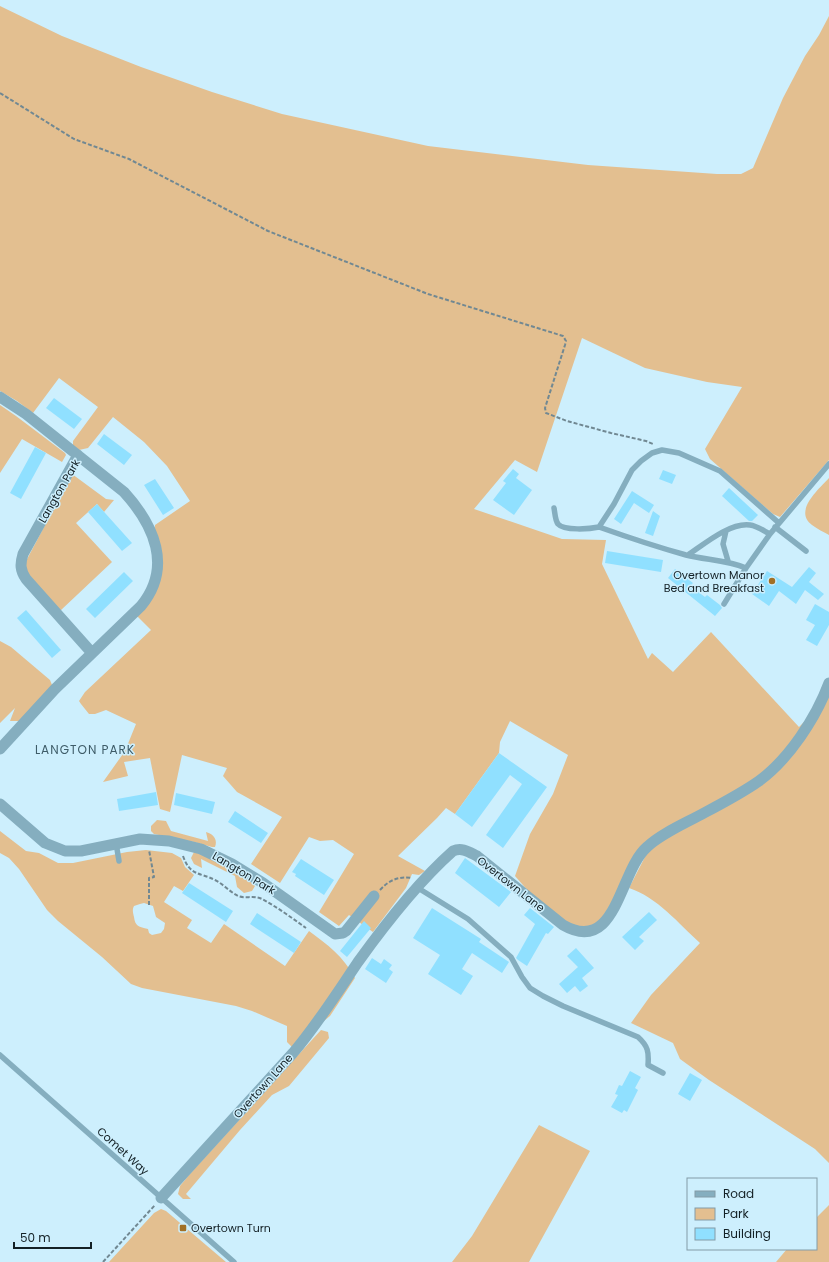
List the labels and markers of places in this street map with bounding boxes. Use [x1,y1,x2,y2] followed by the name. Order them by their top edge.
[664,567,764,596] place label: Overtown Manor Bed and Breakfast
[767,576,777,586] marker: Overtown Manor Bed and Breakfast
[191,1220,271,1236] place label: Overtown Turn
[178,1223,188,1233] marker: Overtown Turn

